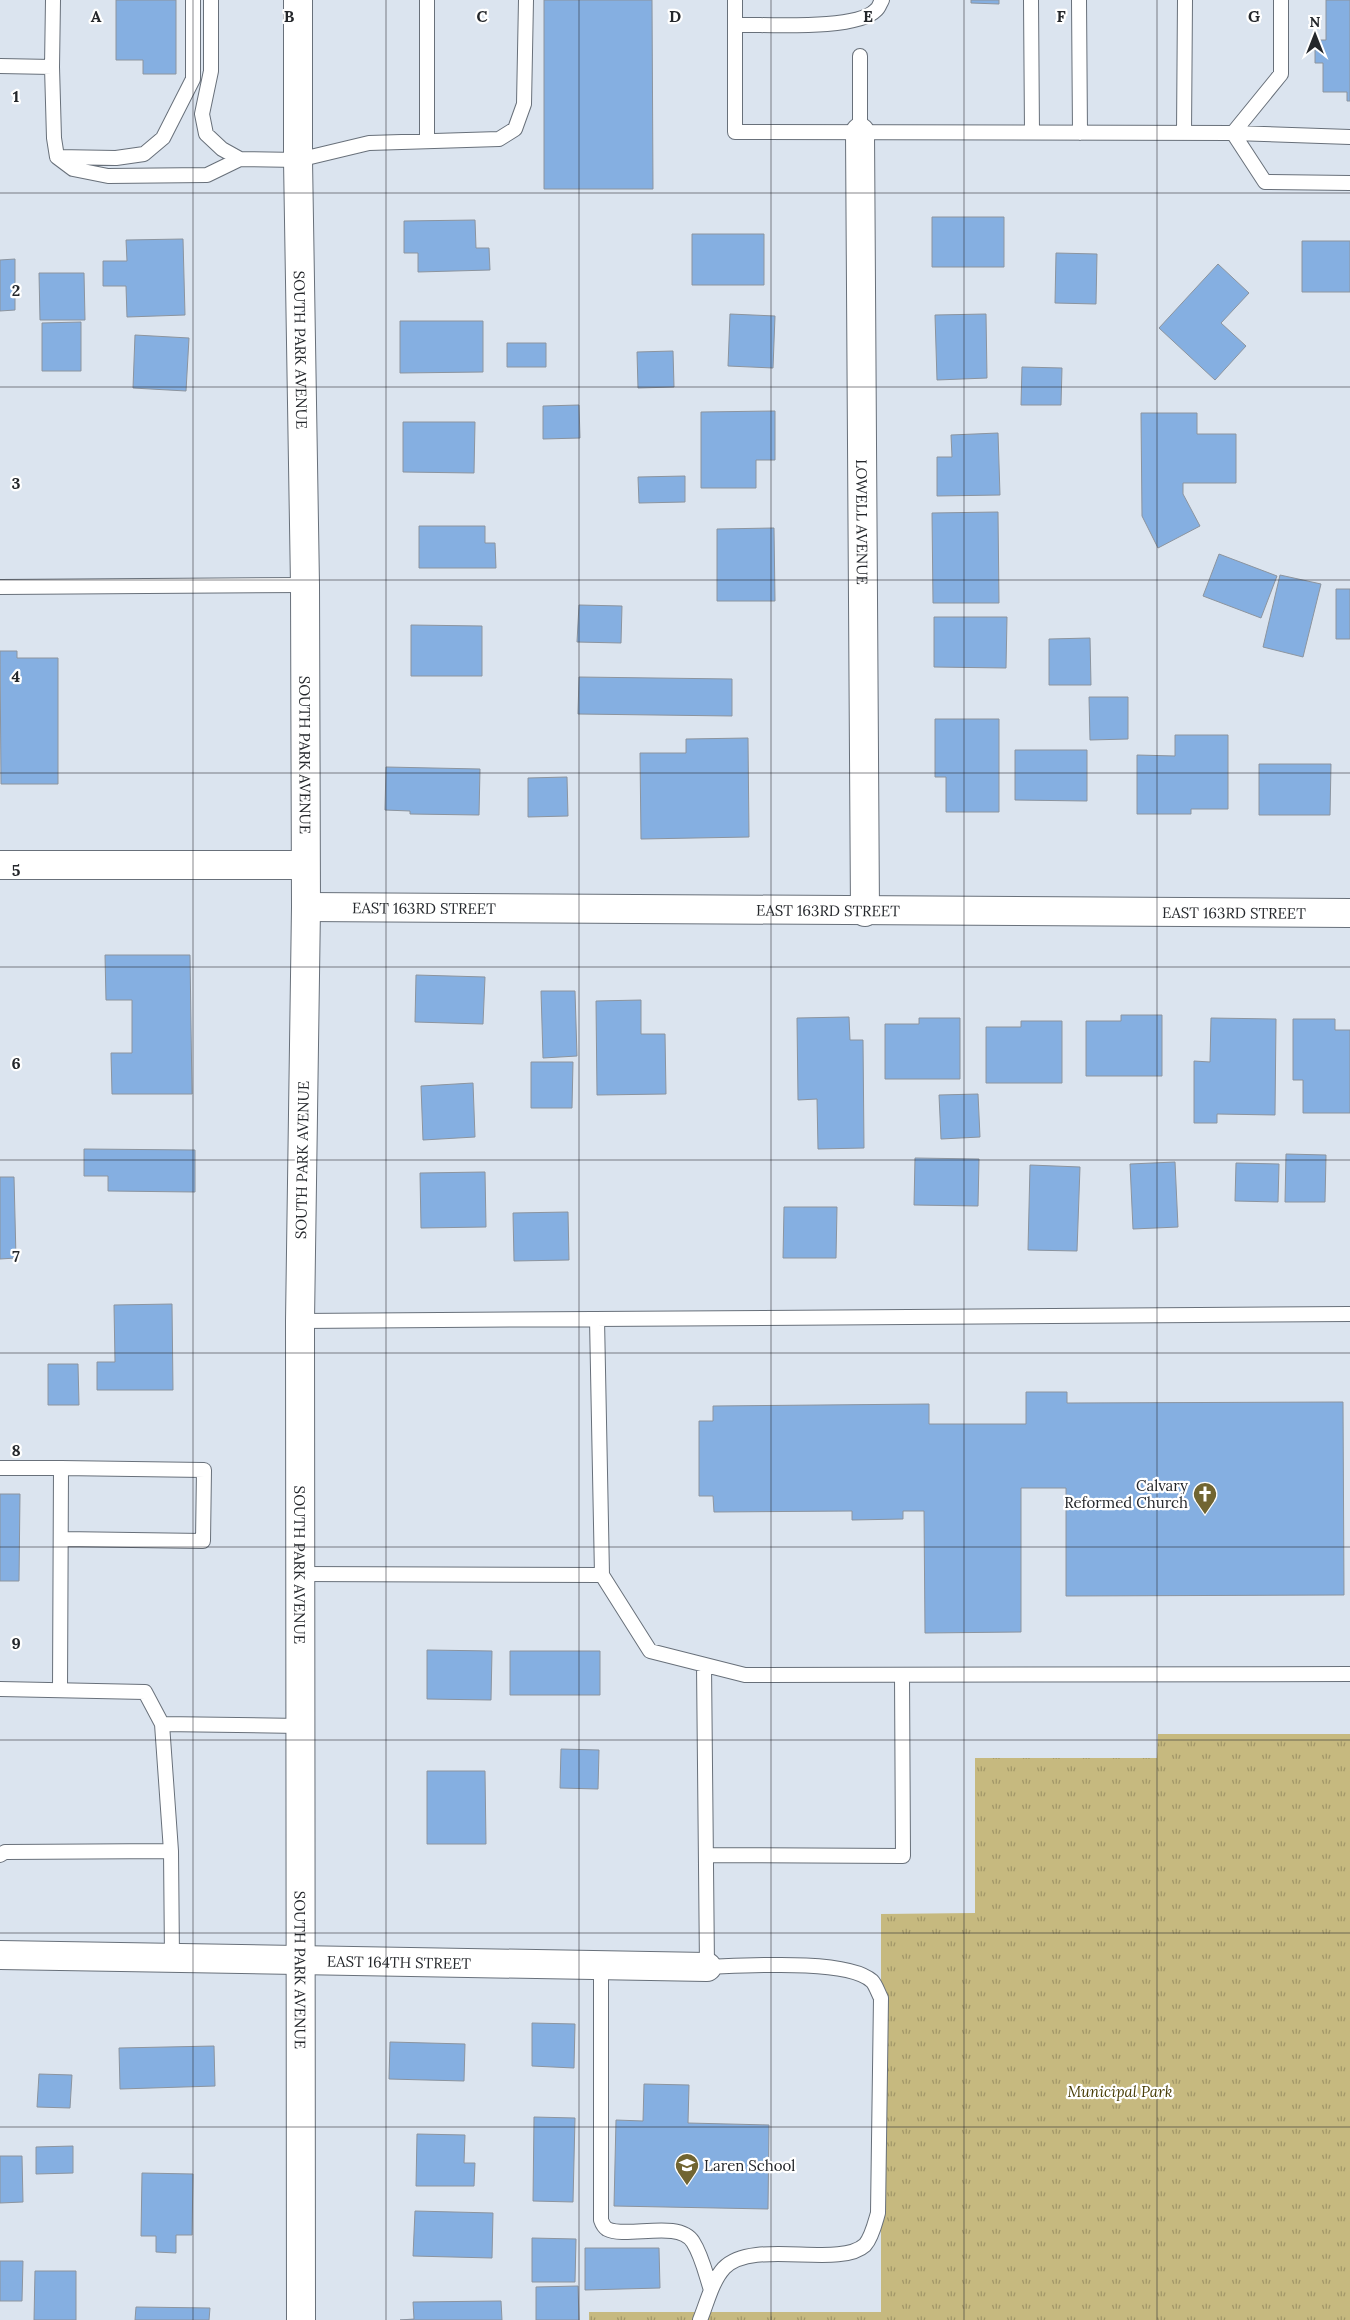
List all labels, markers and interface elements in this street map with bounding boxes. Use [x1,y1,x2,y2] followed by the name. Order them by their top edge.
[91,6,102,26] text: A
[284,6,295,26] text: B
[476,6,488,26] text: C
[669,6,681,26] text: D
[863,6,873,26] text: E
[1056,6,1066,26] text: F
[1248,6,1260,26] text: G
[1290,10,1340,60] north arrow
[1310,13,1321,31] text: N
[13,86,19,106] text: 1
[290,271,312,429] street label: SOUTH PARK AVENUE
[12,280,20,300] text: 2
[853,459,872,585] street label: LOWELL AVENUE
[12,473,21,493] text: 3
[12,666,21,686] text: 4
[296,676,315,834] street label: SOUTH PARK AVENUE
[12,860,21,880] text: 5
[352,898,496,918] street label: EAST 163RD STREET
[756,900,900,920] street label: EAST 163RD STREET
[1162,902,1306,922] street label: EAST 163RD STREET
[11,1053,21,1073] text: 6
[291,1081,313,1239] street label: SOUTH PARK AVENUE
[12,1246,20,1266] text: 7
[11,1440,21,1460] text: 8
[1064,1476,1188,1512] place label: Calvary Reformed Church
[1192,1481,1218,1515] church icon: Calvary Reformed Church
[291,1486,310,1644] street label: SOUTH PARK AVENUE
[11,1633,21,1653] text: 9
[291,1891,310,2049] street label: SOUTH PARK AVENUE
[327,1951,472,1973] street label: EAST 164TH STREET
[1067,2082,1173,2101] park label: Municipal Park
[674,2152,700,2186] school or university icon: Laren School
[704,2156,795,2175] place label: Laren School

